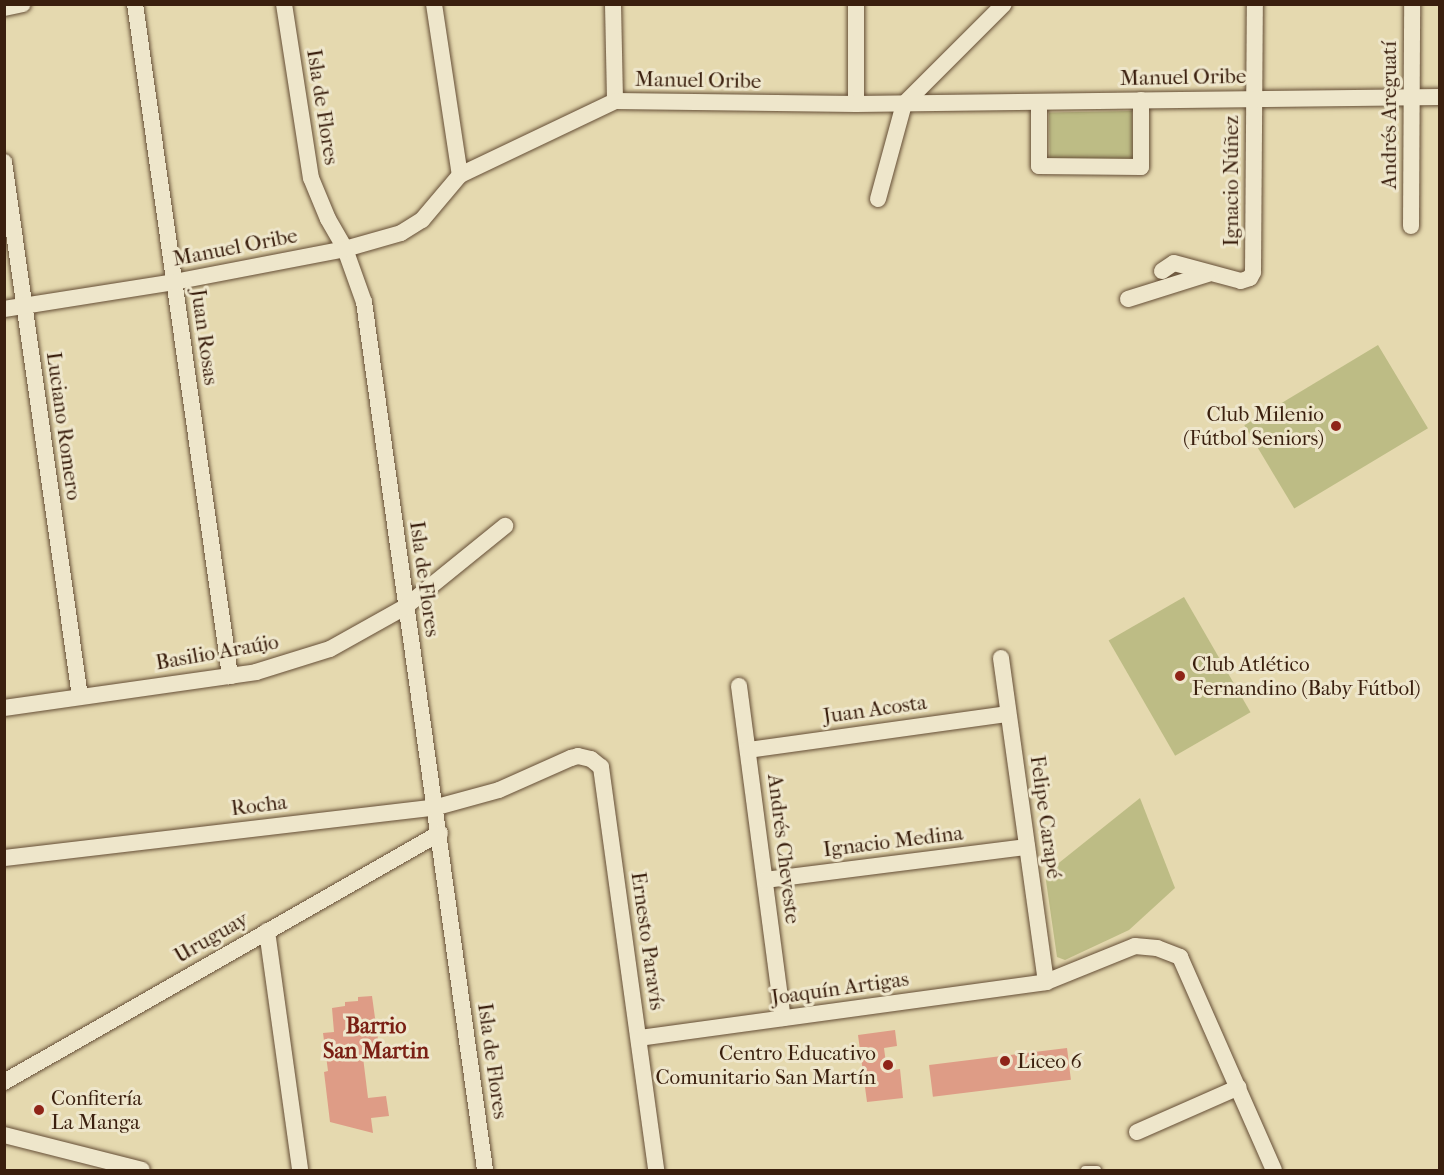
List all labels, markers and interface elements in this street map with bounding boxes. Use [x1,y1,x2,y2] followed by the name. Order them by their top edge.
[1376,41,1402,189] street label: Andrés Areguatí
[301,47,345,167] street label: Isla de Flores
[1120,63,1246,91] street label: Manuel Oribe
[635,66,761,94] street label: Manuel Oribe
[1218,116,1244,246] street label: Ignacio Núñez
[171,223,299,271] street label: Manuel Oribe
[186,287,224,387] street label: Juan Rosas
[41,350,87,502] street label: Luciano Romero
[1183,401,1324,451] place label: Club Milenio (Fútbol Seniors)
[1329,419,1343,433] marker: Club Milenio (Fútbol Seniors)
[404,519,446,639] street label: Isla de Flores
[154,629,280,675] street label: Basilio Araújo
[1192,651,1421,701] place label: Club Atlético Fernandino (Baby Fútbol)
[1173,669,1187,683] marker: Club Atlético Fernandino (Baby Fútbol)
[822,689,928,729] street label: Juan Acosta
[1025,754,1067,880] street label: Felipe Carapé
[762,773,806,925] street label: Andrés Cheveste
[230,789,288,821] street label: Rocha
[822,820,964,862] street label: Ignacio Medina
[626,870,670,1012] street label: Ernesto Paravís
[170,906,252,968] street label: Uruguay
[770,966,910,1010] street label: Joaquín Artigas
[472,1001,514,1121] street label: Isla de Flores
[323,1013,429,1064] district label: Barrio San Martin
[655,1040,876,1090] place label: Centro Educativo Comunitario San Martín
[1017,1048,1082,1074] place label: Liceo 6
[998,1054,1012,1068] marker: Liceo 6
[881,1058,895,1072] marker: Centro Educativo Comunitario San Martín
[51,1085,142,1135] place label: Confitería La Manga
[32,1103,46,1117] marker: Confitería La Manga

